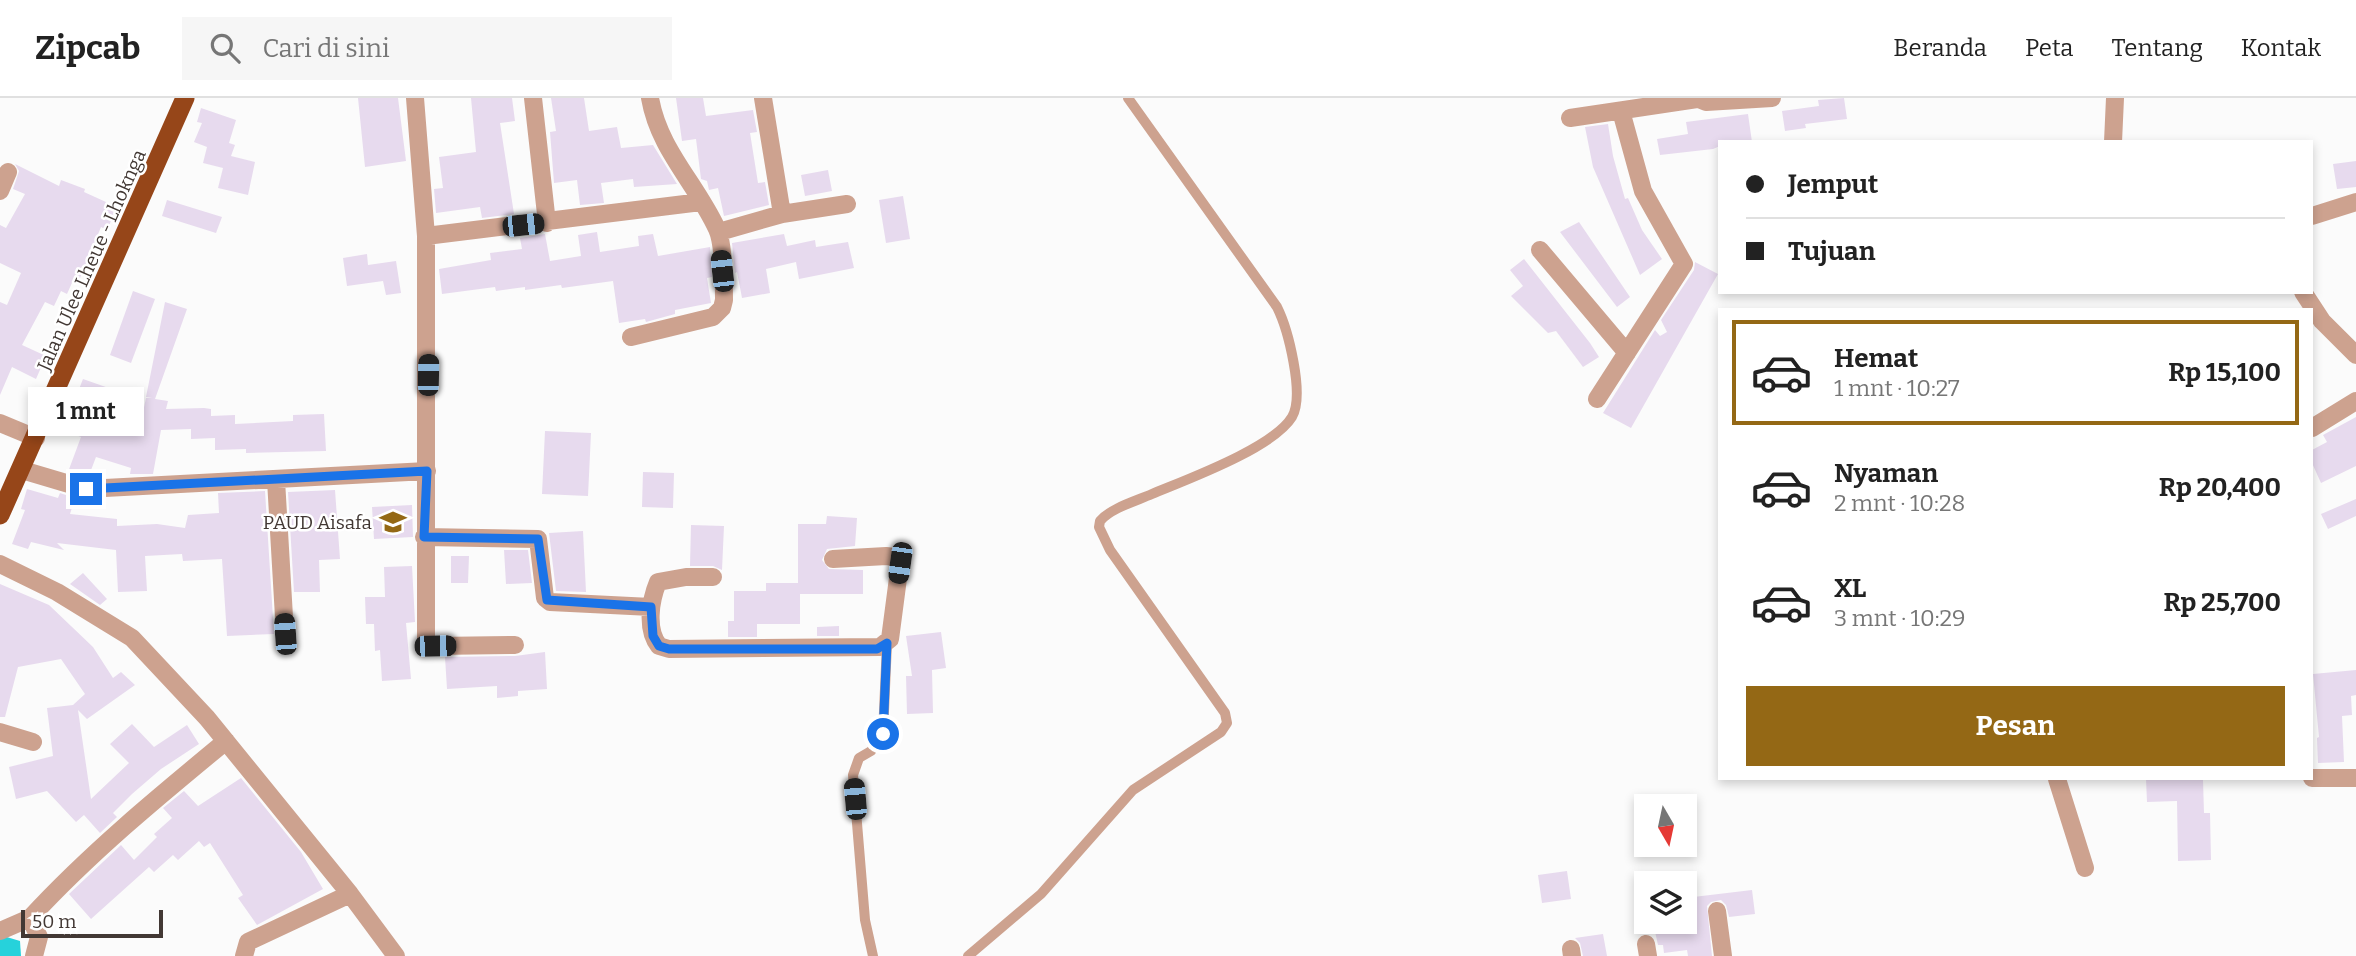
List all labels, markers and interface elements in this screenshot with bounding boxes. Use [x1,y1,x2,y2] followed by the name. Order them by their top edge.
[182,17,672,80] search box
[35,28,140,68] text: Zipcab
[206,29,244,67] icon: search
[262,33,390,64] text: Cari di sini
[1893,34,1987,62] text: Beranda
[2025,34,2074,62] text: Peta
[2112,34,2203,62] text: Tentang
[2241,34,2321,62] text: Kontak
[32,145,151,375] street label: Jalan Ulee Lheue - Lhoknga
[1788,169,1878,200] text: Jemput
[502,212,545,238] car
[1788,236,1875,267] text: Tujuan
[710,249,735,293] car
[1750,341,1813,404] icon: car
[1834,343,1918,374] text: Hemat
[418,354,439,396] car
[2168,357,2281,388] text: Rp 15,100
[1834,374,1960,402] text: 1 mnt · 10:27
[28,388,144,436] callout: 1 mnt
[56,397,116,425] text: 1 mnt
[1750,456,1813,519] icon: car
[1834,458,1938,489] text: Nyaman
[2159,472,2281,503] text: Rp 20,400
[70,473,102,505] route end
[1834,489,1965,517] text: 2 mnt · 10:28
[378,507,408,537] school or university icon: PAUD Aisafa
[263,511,373,534] place label: PAUD Aisafa
[887,541,914,585] car
[1750,571,1813,634] icon: car
[1834,573,1866,604] text: XL
[2163,587,2281,618] text: Rp 25,700
[1834,604,1966,632] text: 3 mnt · 10:29
[274,612,297,656] car
[414,635,457,657] car
[1746,686,2285,766] button: Pesan
[867,718,899,750] route start
[843,777,868,821] car
[1634,794,1698,858] north arrow
[1634,794,1697,934] map controls
[1634,871,1697,934] button: layers
[21,907,163,939] scale bar
[32,910,76,933] text: 50 m

